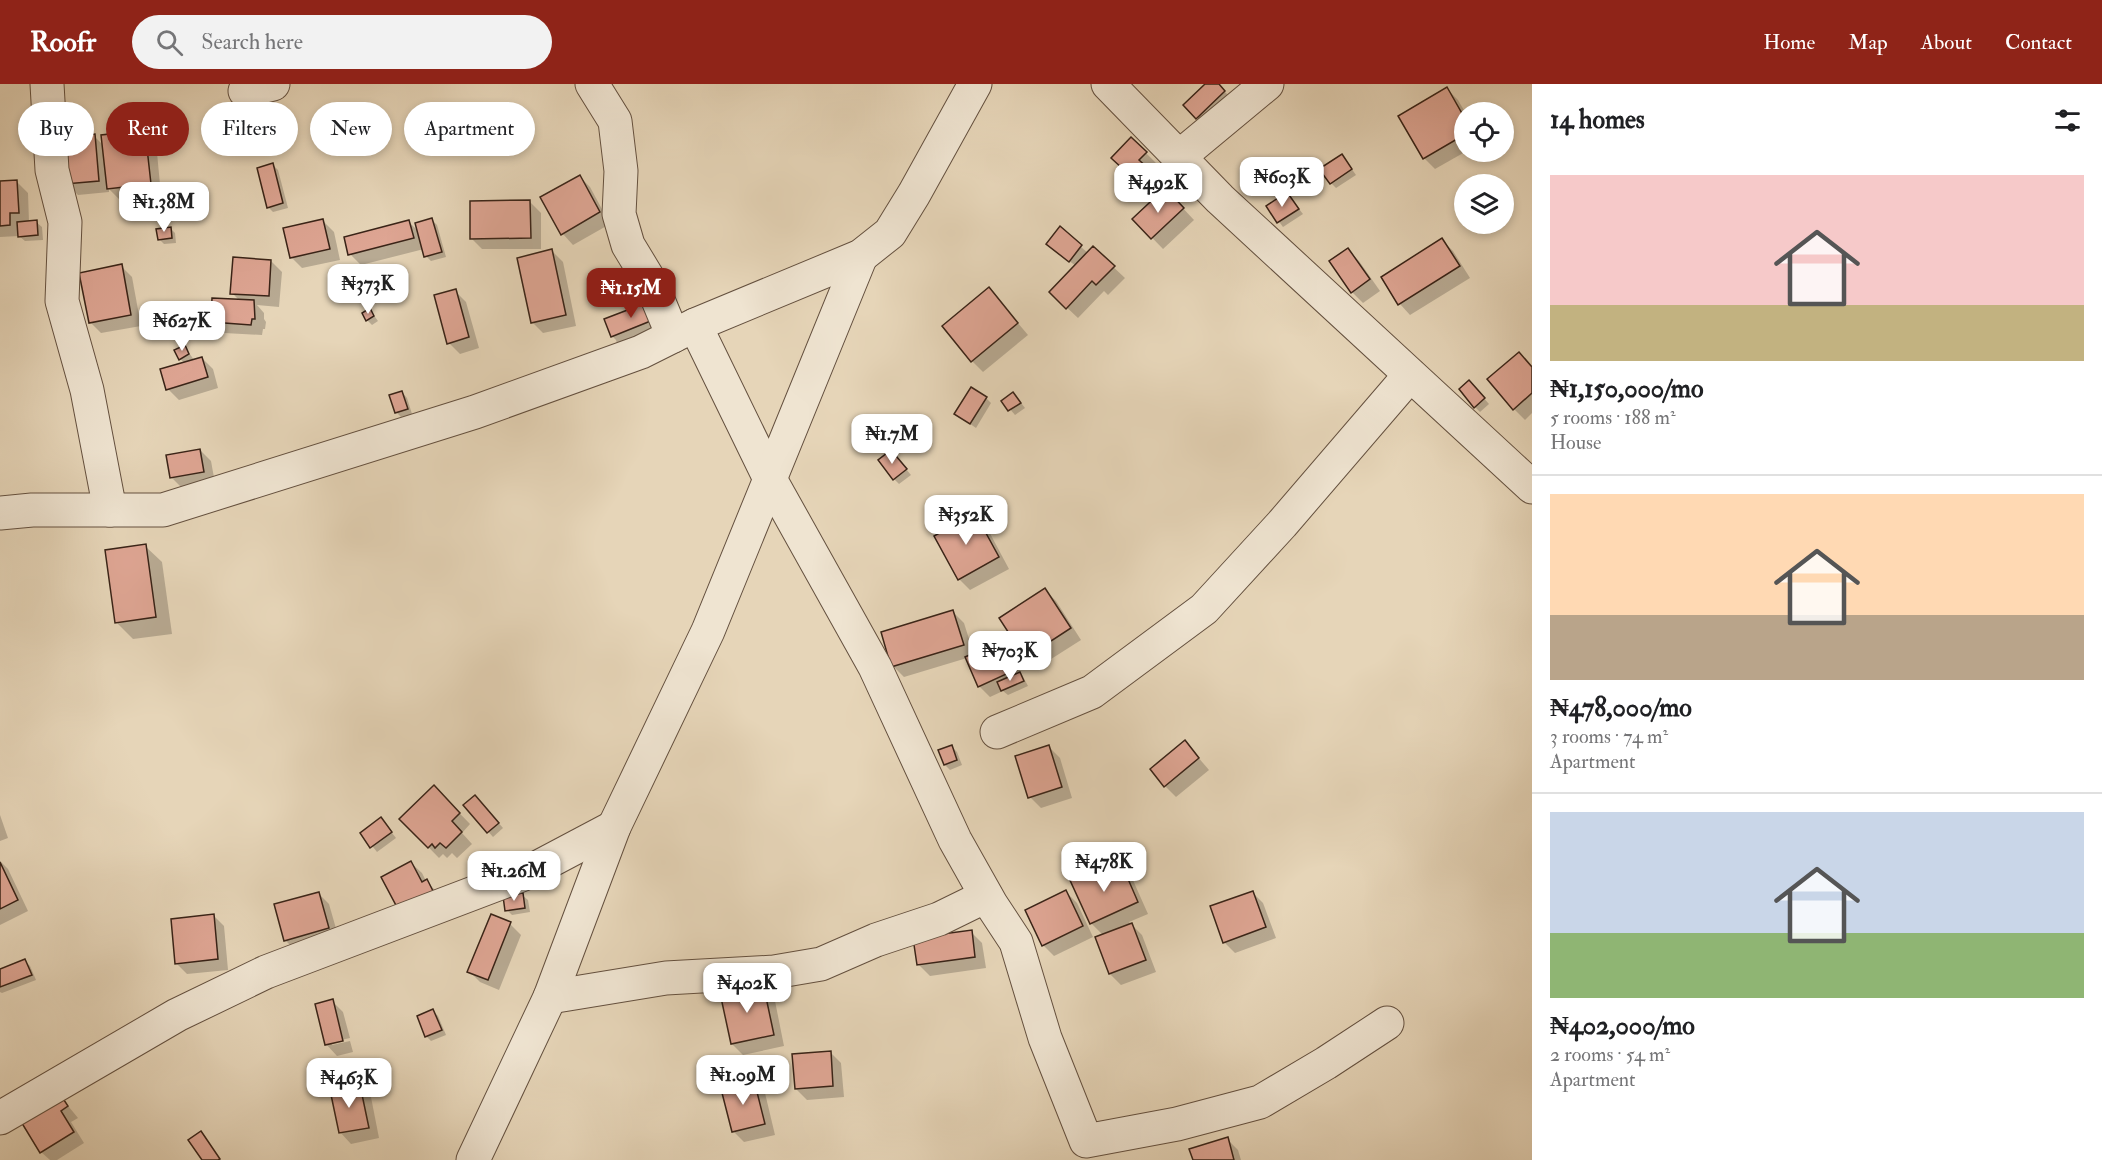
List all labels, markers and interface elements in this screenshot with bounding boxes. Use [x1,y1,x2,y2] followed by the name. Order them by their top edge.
[132,15,552,69] search box
[30,25,96,60] text: Roofr
[153,26,186,59] icon: search
[201,28,303,56] text: Search here
[1763,29,1815,56] text: Home
[1848,29,1888,56] text: Map
[1921,29,1972,56] text: About
[2005,29,2072,56] text: Contact
[18,102,94,156] chip: Buy
[106,102,189,156] chip: Rent
[201,102,298,156] chip: Filters
[310,102,392,156] chip: New
[404,102,535,156] chip: Apartment
[1454,102,1514,234] map controls
[1454,102,1514,162] button: locate
[1550,104,1645,136] text: 14 homes
[2051,104,2084,137] icon: filters
[1240,157,1324,208] pin: ₦603K
[1116,163,1200,214] pin: ₦492K
[1254,164,1310,189] text: ₦603K
[1128,170,1188,195] text: ₦492K
[1454,174,1514,234] button: layers
[115,182,213,233] pin: ₦1.38M
[133,189,195,214] text: ₦1.38M
[1763,214,1871,322] icon: home
[326,264,410,315] pin: ₦373K
[582,268,680,319] pin: ₦1.15M
[342,271,394,296] text: ₦373K
[601,275,661,300] text: ₦1.15M
[140,301,224,352] pin: ₦627K
[153,308,211,333] text: ₦627K
[1550,373,1703,405] text: ₦1,150,000/mo
[1550,405,1676,430] text: 5 rooms · 188 m²
[850,414,934,465] pin: ₦1.7M
[865,421,919,446] text: ₦1.7M
[1550,430,1601,455] text: House
[924,495,1008,546] pin: ₦352K
[939,502,993,527] text: ₦352K
[1763,533,1871,641] icon: home
[968,631,1052,682] pin: ₦703K
[982,638,1038,663] text: ₦703K
[1550,692,1692,724] text: ₦478,000/mo
[1550,724,1668,749] text: 3 rooms · 74 m²
[1550,749,1635,774] text: Apartment
[1062,842,1146,893] pin: ₦478K
[1075,849,1133,874] text: ₦478K
[465,851,563,902] pin: ₦1.26M
[1763,851,1871,959] icon: home
[481,858,547,883] text: ₦1.26M
[705,963,789,1014] pin: ₦402K
[717,970,777,995] text: ₦402K
[1550,1010,1695,1042] text: ₦402,000/mo
[1550,1042,1670,1067] text: 2 rooms · 54 m²
[694,1055,792,1106] pin: ₦1.09M
[307,1058,391,1109] pin: ₦463K
[710,1062,776,1087] text: ₦1.09M
[321,1065,377,1090] text: ₦463K
[1550,1067,1635,1092] text: Apartment

